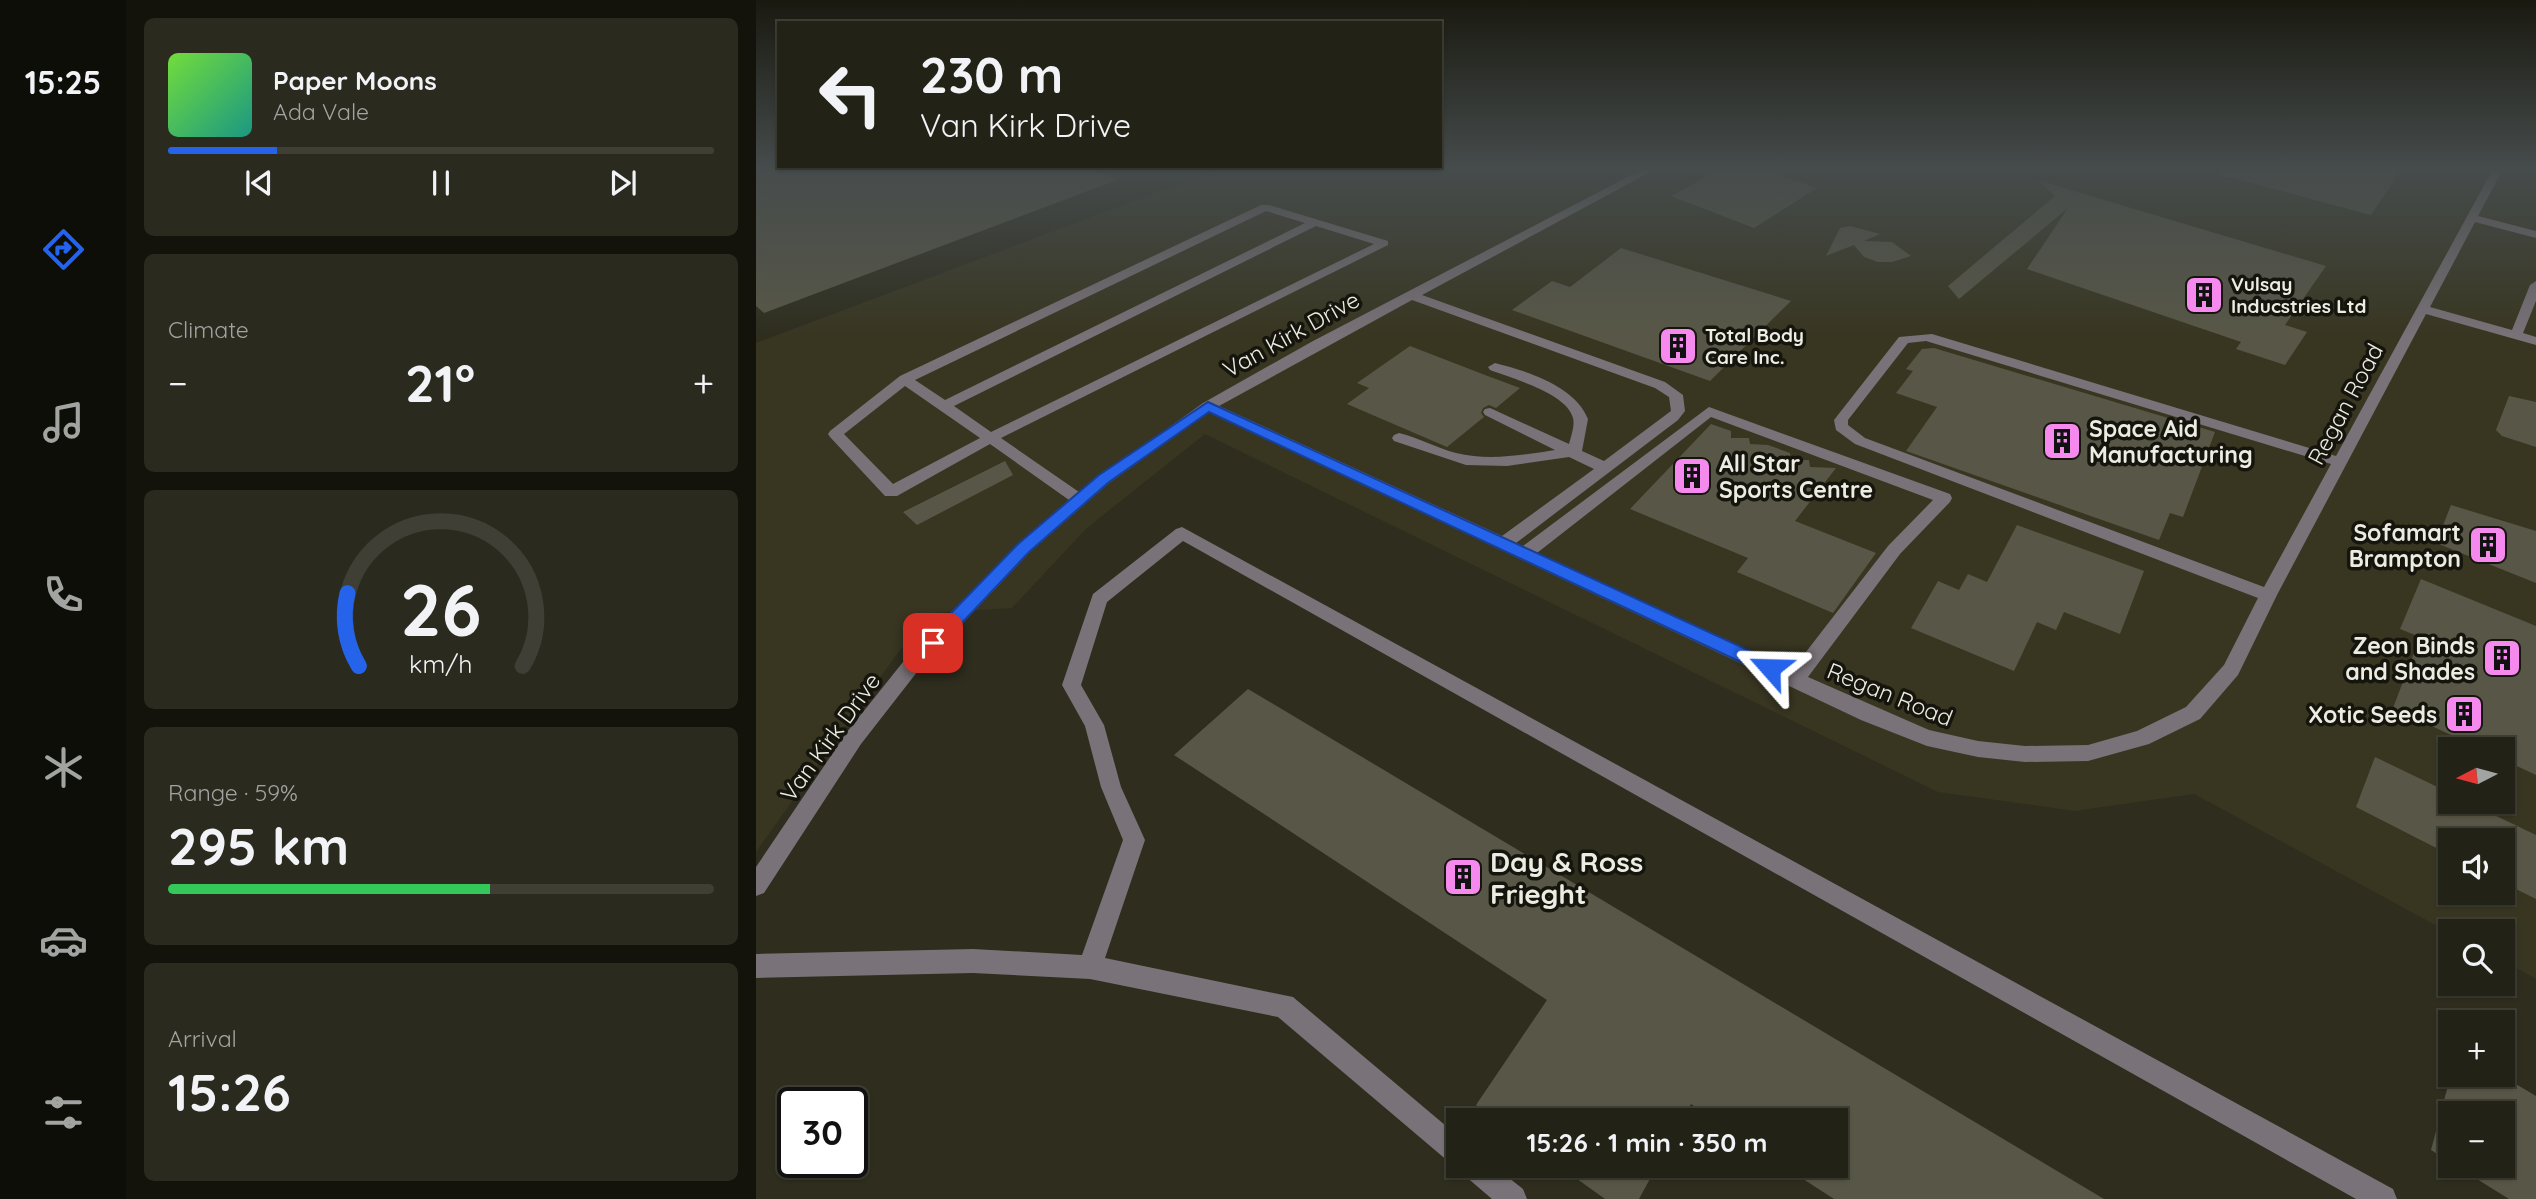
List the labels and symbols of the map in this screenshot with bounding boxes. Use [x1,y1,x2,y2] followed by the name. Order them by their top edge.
[2231,272,2366,318] place label: Vulsay Inducstries Ltd
[2183,274,2225,316] building icon: Vulsay Inducstries Ltd
[1218,285,1364,383] street label: Van Kirk Drive
[1705,323,1804,369] place label: Total Body Care Inc.
[1657,325,1699,367] building icon: Total Body Care Inc.
[2301,338,2389,470] street label: Regan Road
[2089,414,2253,469] place label: Space Aid Manufacturing
[2041,420,2083,462] building icon: Space Aid Manufacturing
[1719,449,1873,504] place label: All Star Sports Centre
[1671,455,1713,497] building icon: All Star Sports Centre
[2349,518,2461,573] place label: Sofamart Brampton
[2467,524,2509,566] building icon: Sofamart Brampton
[903,613,963,673] pin
[1733,631,1807,705] position arrow
[2345,631,2475,686] place label: Zeon Binds and Shades
[2481,637,2523,679] building icon: Zeon Binds and Shades
[1823,656,1957,732] street label: Regan Road
[774,667,886,807] street label: Van Kirk Drive
[2443,693,2485,735] building icon: Xotic Seeds
[2308,700,2437,729] place label: Xotic Seeds
[2438,737,2515,814] north arrow
[1490,844,1643,911] place label: Day & Ross Frieght
[1442,856,1484,898] building icon: Day & Ross Frieght
[777,1087,868,1178] speed limit sign: 30

